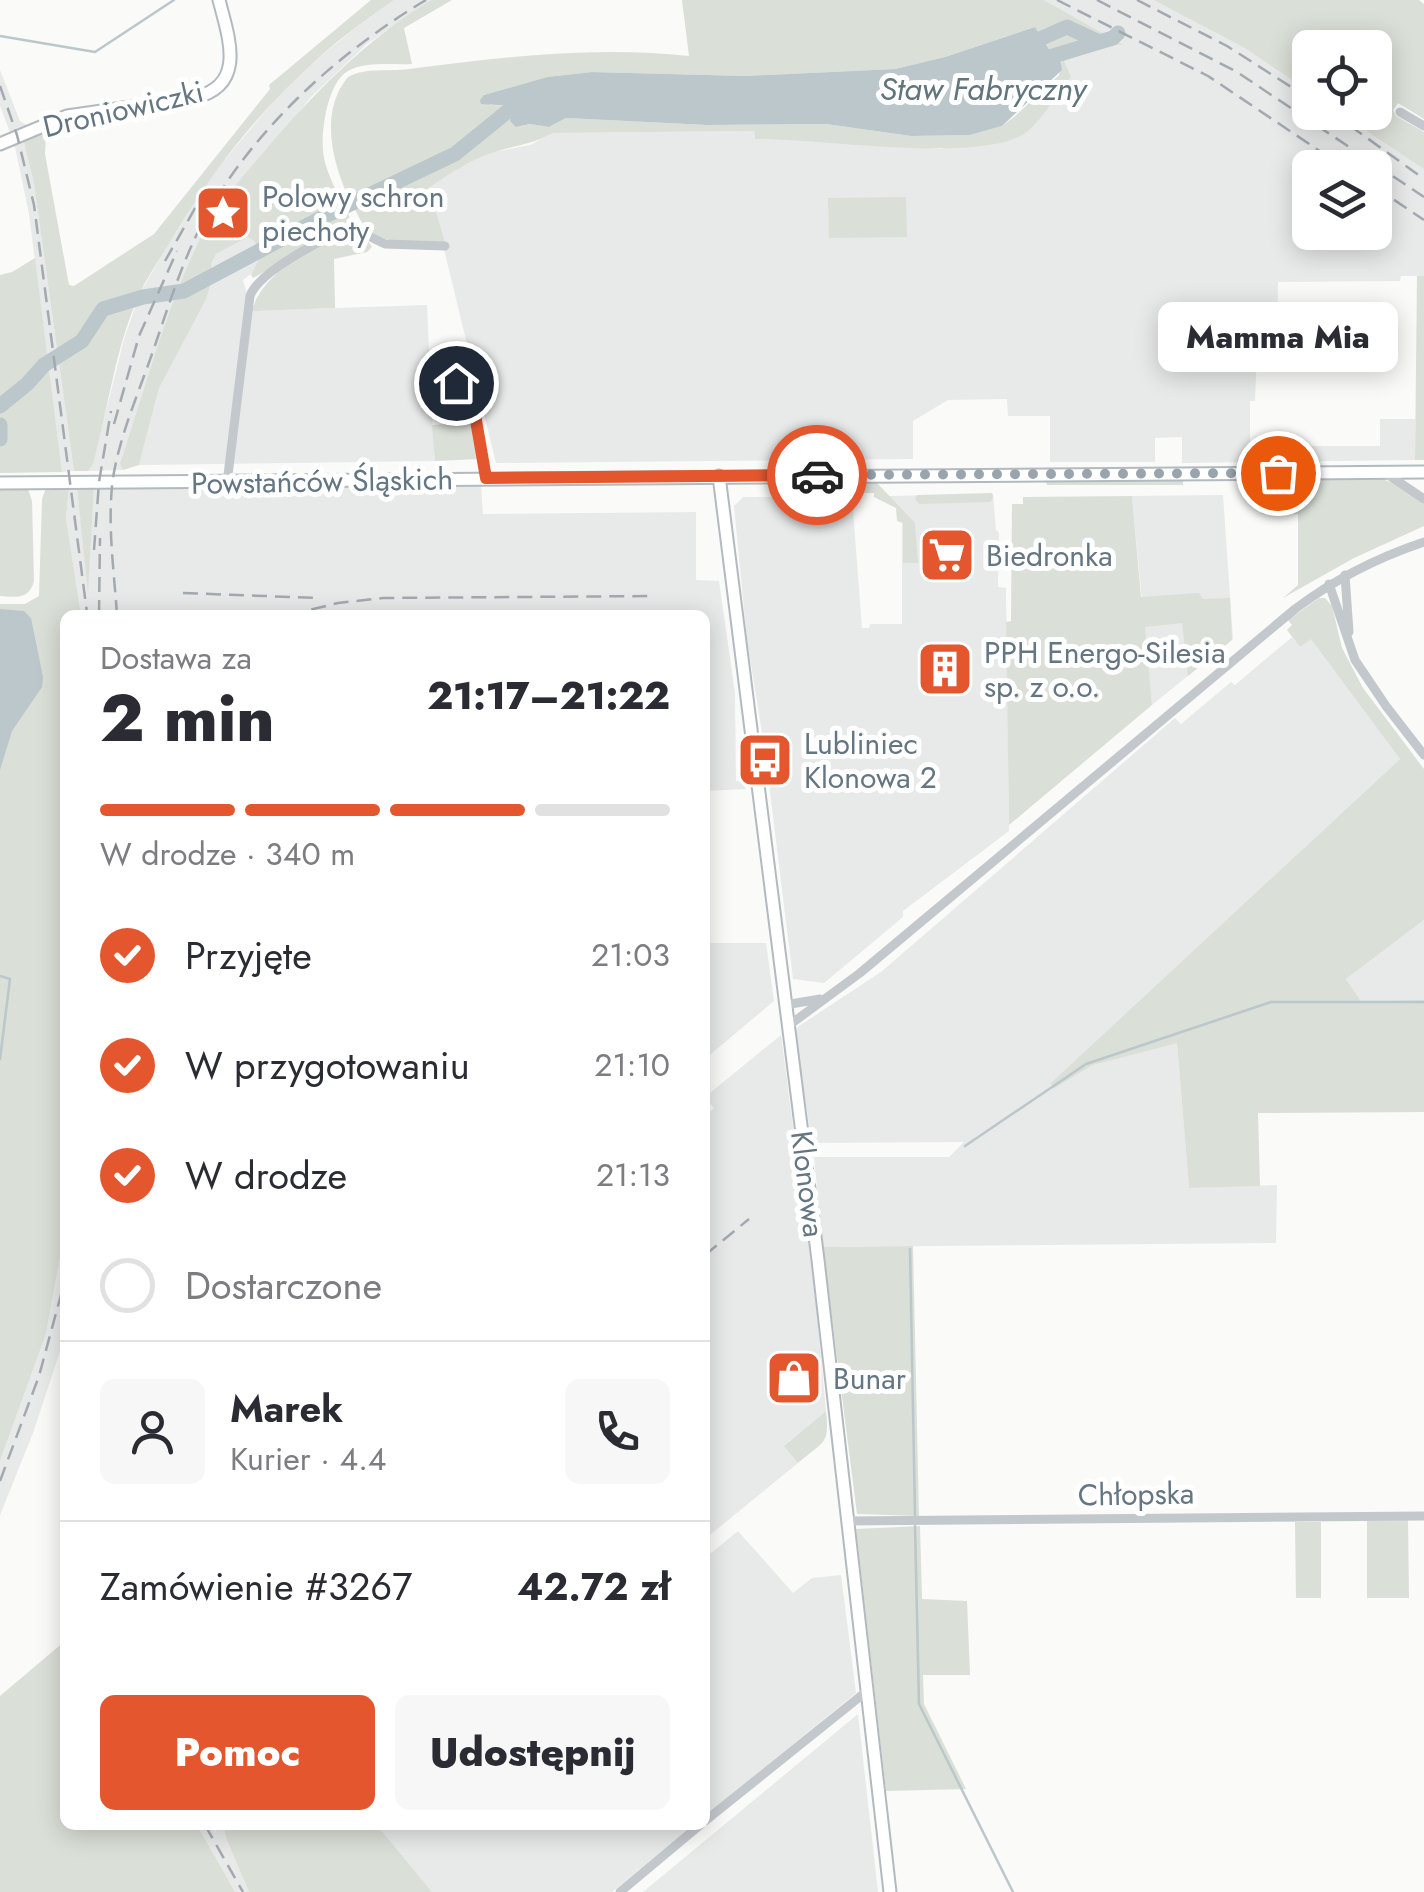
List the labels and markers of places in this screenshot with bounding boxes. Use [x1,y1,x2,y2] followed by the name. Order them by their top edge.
[262,175,444,252] place label: Polowy schron piechoty
[193,183,253,243] place icon: Polowy schron piechoty
[1158,303,1398,373] callout: Mamma Mia
[414,341,499,426] pin
[1236,431,1321,516] pin
[917,525,977,585] supermarket icon: Biedronka
[986,534,1113,577] place label: Biedronka
[984,631,1226,708] place label: PPH Energo-Silesia sp. z o.o.
[915,639,975,699] building icon: PPH Energo-Silesia sp. z o.o.
[804,722,937,799] place label: Lubliniec Klonowa 2
[735,730,795,790] bus stop icon: Lubliniec Klonowa 2
[764,1348,824,1408] shop icon: Bunar
[833,1357,907,1400] place label: Bunar

